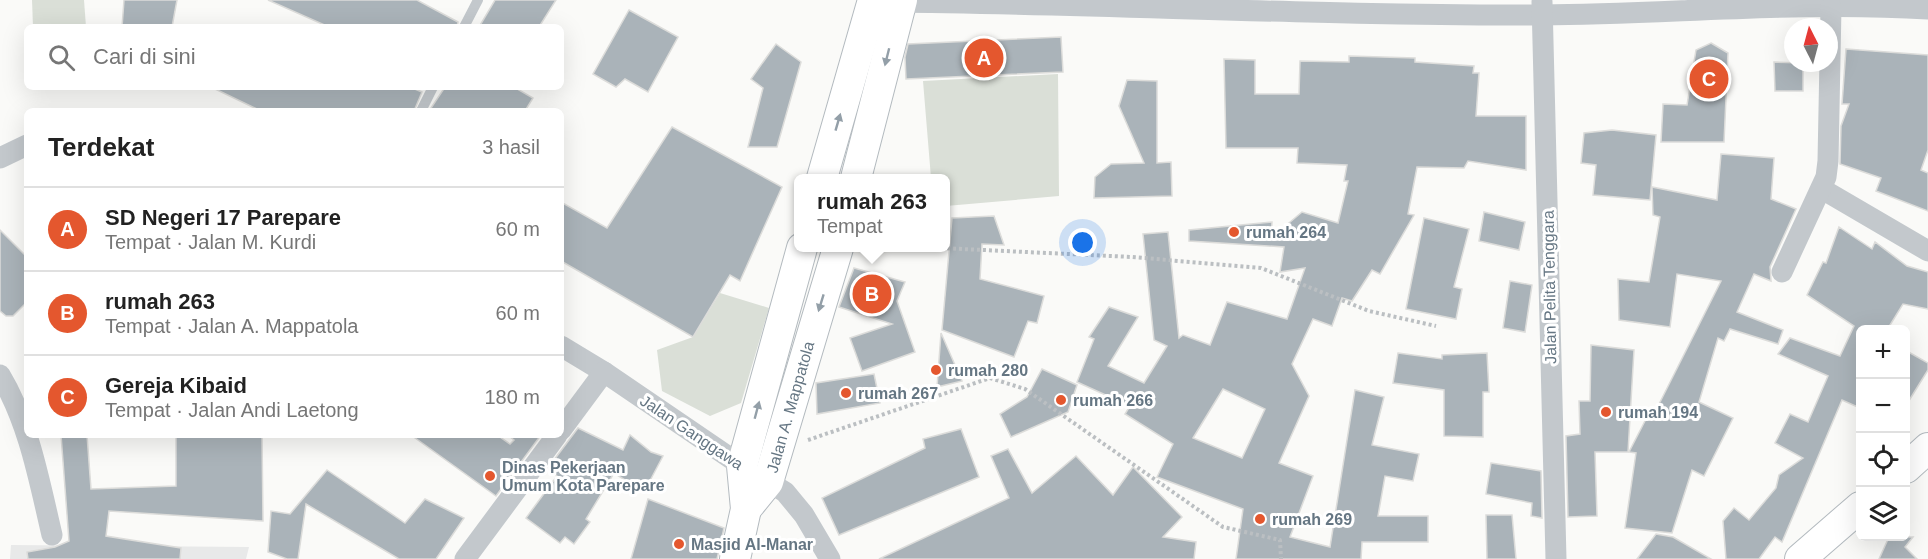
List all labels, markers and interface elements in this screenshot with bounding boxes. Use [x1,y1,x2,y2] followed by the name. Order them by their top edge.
[1784,18,1838,72] north arrow
[24,24,564,90] search box
[964,36,1004,80] pin: A
[45,41,78,74] icon: search
[93,44,196,69] text: Cari di sini
[882,48,892,66] one-way arrow
[1690,56,1728,101] pin: C
[834,113,843,131] one-way arrow
[48,132,154,162] text: Terdekat
[482,136,540,158] text: 3 hasil
[794,174,950,252] popup
[817,189,927,214] text: rumah 263
[105,205,341,230] text: SD Negeri 17 Parepare
[1540,210,1559,364] street label: Jalan Pelita Tenggara
[817,215,883,237] text: Tempat
[60,218,75,240] text: A
[496,218,540,240] text: 60 m
[1246,224,1326,241] place label: rumah 264
[1227,225,1241,239] marker: rumah 264
[1068,228,1097,257] your location
[105,231,316,253] text: Tempat · Jalan M. Kurdi
[852,272,892,316] pin: B
[105,289,215,314] text: rumah 263
[816,294,825,312] one-way arrow
[60,302,75,324] text: B
[496,302,540,324] text: 60 m
[105,315,358,337] text: Tempat · Jalan A. Mappatola
[1856,325,1910,541] map controls
[1856,325,1910,379] button: +
[764,339,817,475] street label: Jalan A. Mappatola
[948,362,1028,379] place label: rumah 280
[929,363,943,377] marker: rumah 280
[105,373,247,398] text: Gereja Kibaid
[1856,379,1910,433] button: −
[858,385,938,402] place label: rumah 267
[60,386,75,408] text: C
[484,386,540,408] text: 180 m
[839,386,853,400] marker: rumah 267
[637,392,746,473] street label: Jalan Ganggawa
[1073,392,1153,409] place label: rumah 266
[1054,393,1068,407] marker: rumah 266
[105,399,359,421] text: Tempat · Jalan Andi Laetong
[753,401,762,419] one-way arrow
[1618,404,1698,421] place label: rumah 194
[1599,405,1613,419] marker: rumah 194
[1856,433,1910,487] button: locate
[502,459,665,494] place label: Dinas Pekerjaan Umum Kota Parepare
[483,469,497,483] marker: Dinas Pekerjaan Umum Kota Parepare
[1856,487,1910,541] button: layers
[1272,511,1352,528] place label: rumah 269
[1253,512,1267,526] marker: rumah 269
[691,536,813,553] place label: Masjid Al-Manar
[672,537,686,551] marker: Masjid Al-Manar

